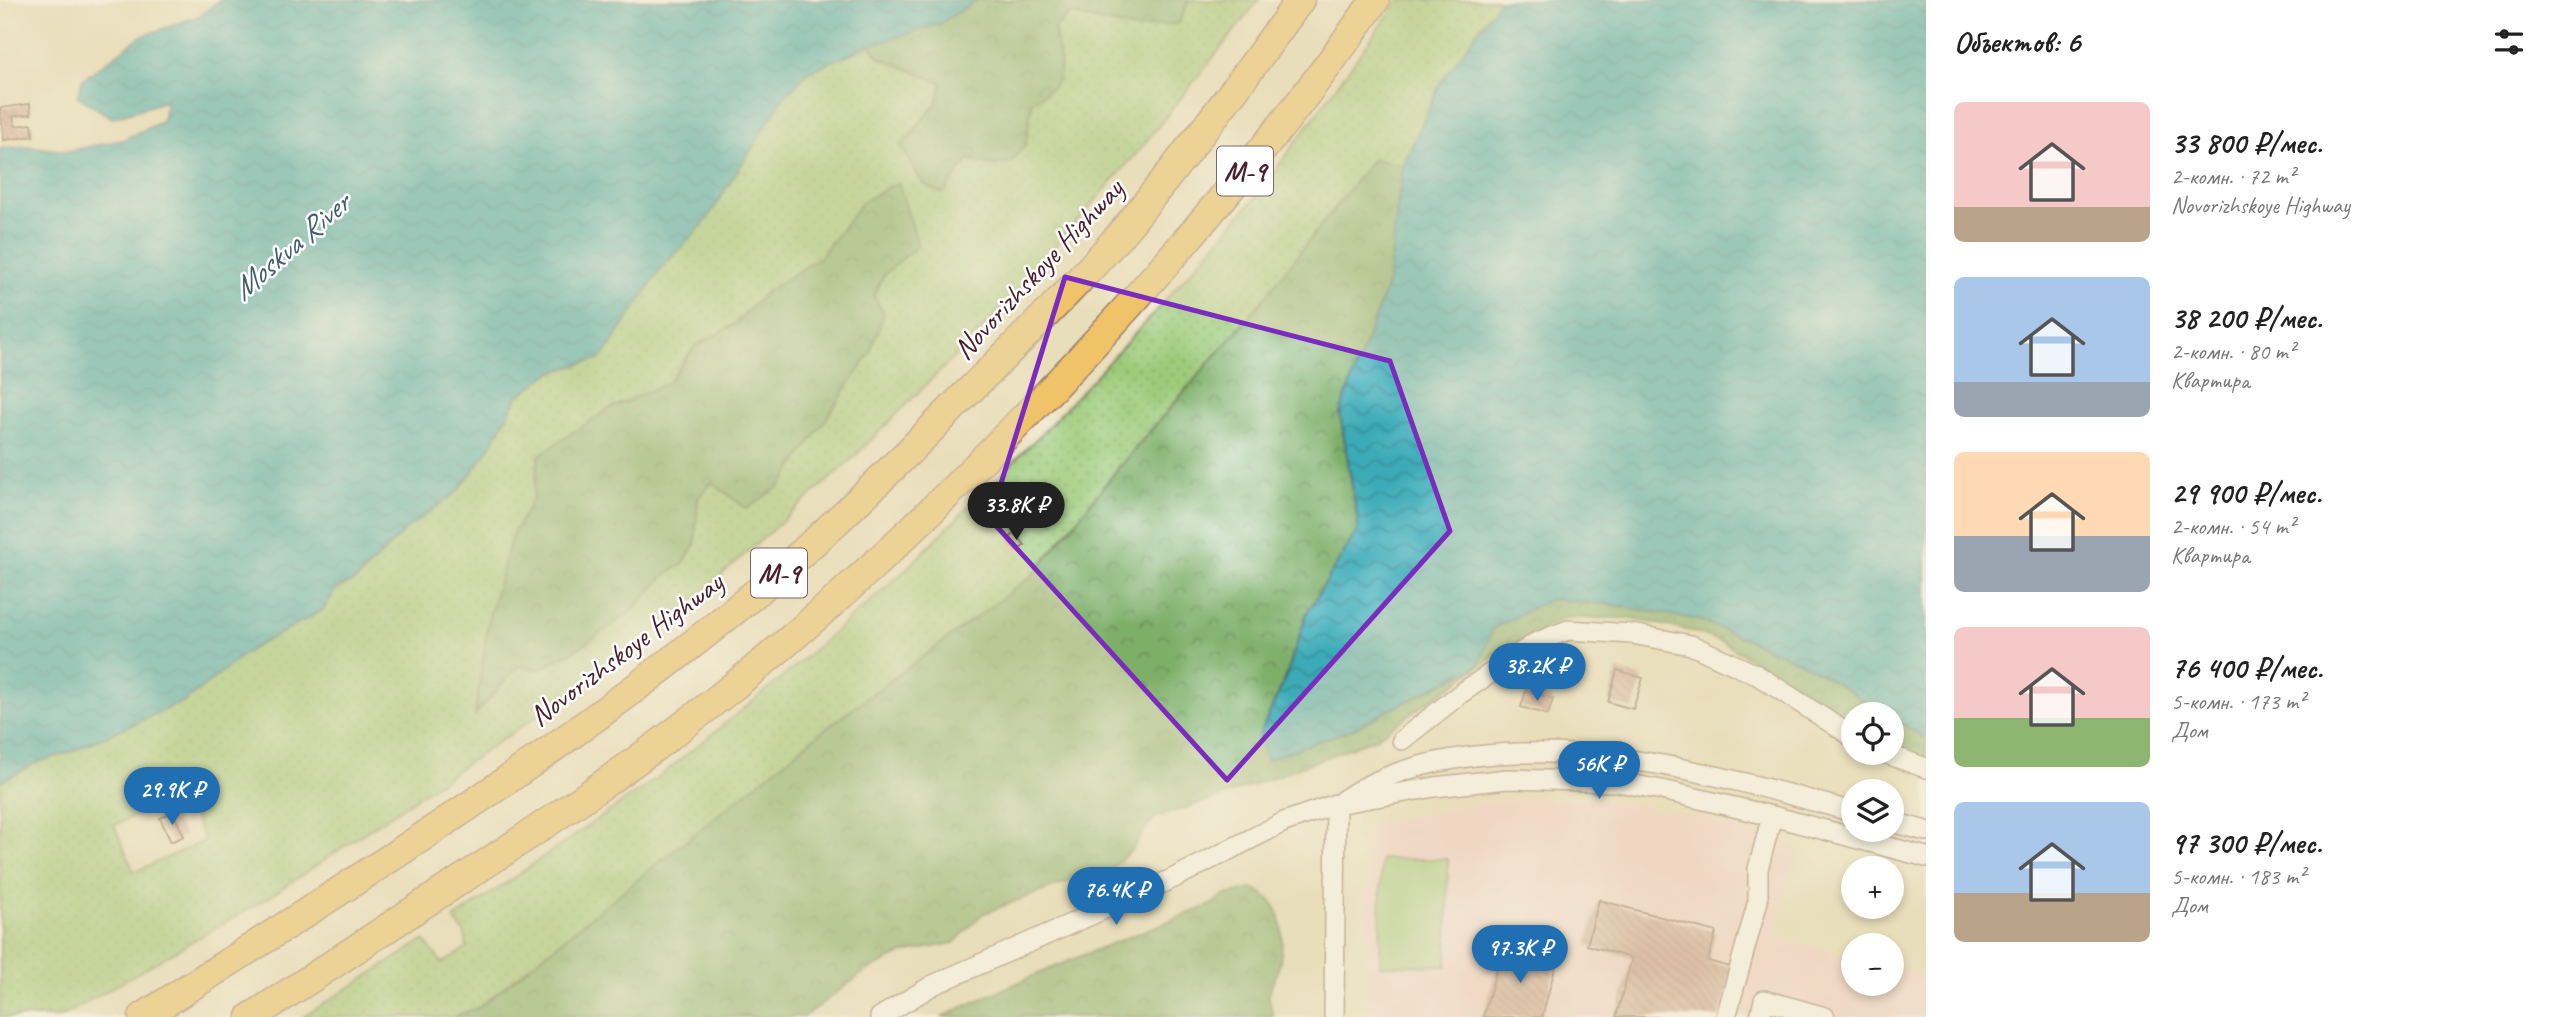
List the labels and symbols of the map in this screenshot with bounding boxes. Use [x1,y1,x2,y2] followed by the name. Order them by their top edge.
[1217,146,1273,196] road number: М-9
[945,169,1133,367] street label: Novorizhskoye Highway
[223,181,361,309] water label: Moskva River
[951,482,1081,542] pin: 33.8K ₽
[751,548,807,598] road number: М-9
[521,563,732,734] street label: Novorizhskoye Highway
[1472,644,1602,703] pin: 38.2K ₽
[1550,742,1648,801] pin: 56K ₽
[107,768,237,827] pin: 29.9K ₽
[1051,867,1181,927] pin: 76.4K ₽
[1455,926,1585,985] pin: 97.3K ₽

